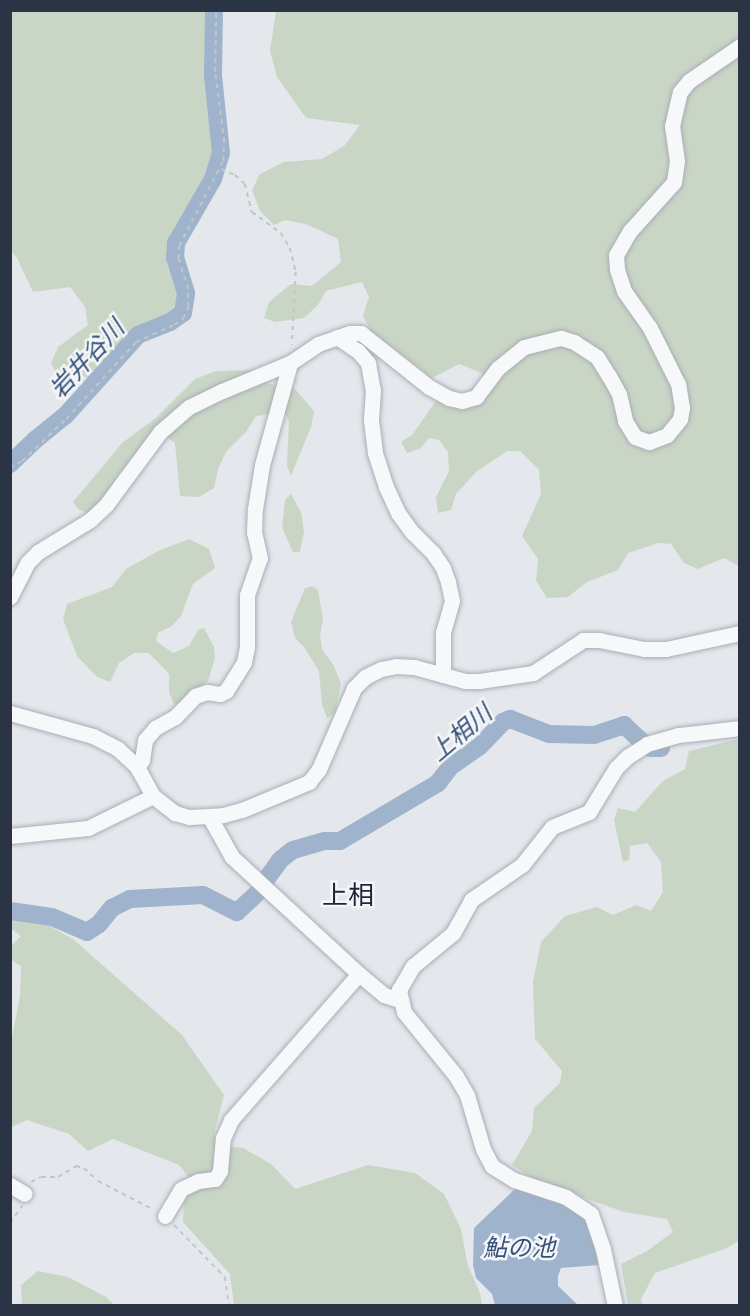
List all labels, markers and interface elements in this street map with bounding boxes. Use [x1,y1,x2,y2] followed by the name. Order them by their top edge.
[43,313,129,403] water label: 岩井谷川
[423,698,497,766] water label: 上相川
[322,878,374,910] district label: 上相
[483,1233,555,1261] water label: 鮎の池

